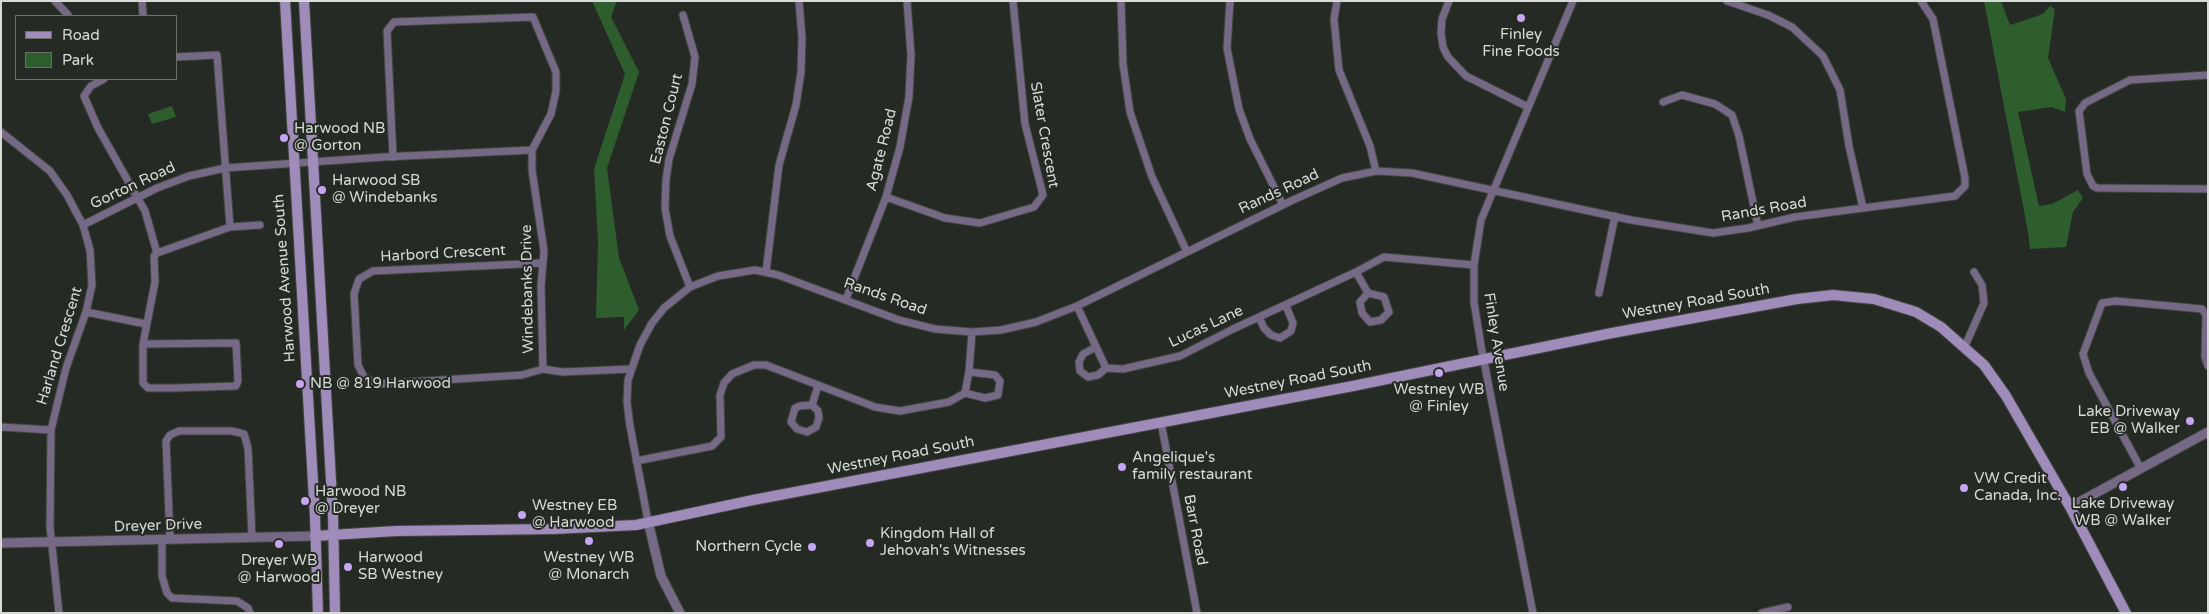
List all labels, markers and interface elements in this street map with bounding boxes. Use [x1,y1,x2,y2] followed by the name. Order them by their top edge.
[1515,12,1527,24] marker: Finley Fine Foods
[15,15,178,80] legend
[62,26,100,44] text: Road
[1482,26,1560,61] place label: Finley Fine Foods
[62,51,94,69] text: Park
[647,72,687,166] street label: Easton Court
[1026,81,1062,189] street label: Slater Crescent
[863,107,901,193] street label: Agate Road
[294,120,385,155] place label: Harwood NB @ Gorton
[278,132,290,144] marker: Harwood NB @ Gorton
[88,158,178,214] street label: Gorton Road
[1236,166,1322,218] street label: Rands Road
[332,172,438,207] place label: Harwood SB @ Windebanks
[316,184,328,196] marker: Harwood SB @ Windebanks
[270,193,300,363] street label: Harwood Avenue South
[1720,194,1808,226] street label: Rands Road
[518,224,538,354] street label: Windebanks Drive
[380,242,506,266] street label: Harbord Crescent
[841,274,929,320] street label: Rands Road
[1621,280,1771,324] street label: Westney Road South
[33,285,87,407] street label: Harland Crescent
[1479,291,1513,393] street label: Finley Avenue
[1166,302,1246,352] street label: Lucas Lane
[1223,357,1373,403] street label: Westney Road South
[1433,367,1445,379] marker: Westney WB @ Finley
[310,375,451,393] place label: NB @ 819 Harwood
[294,378,306,390] marker: NB @ 819 Harwood
[1394,381,1484,416] place label: Westney WB @ Finley
[2077,403,2180,438] place label: Lake Driveway EB @ Walker
[2184,415,2196,427] marker: Lake Driveway EB @ Walker
[826,433,976,479] street label: Westney Road South
[1132,449,1252,484] place label: Angelique's family restaurant
[1116,461,1128,473] marker: Angelique's family restaurant
[1974,470,2061,505] place label: VW Credit Canada, Inc.
[2117,481,2129,493] marker: Lake Driveway WB @ Walker
[1958,482,1970,494] marker: VW Credit Canada, Inc.
[315,483,406,518] place label: Harwood NB @ Dreyer
[1179,493,1211,567] street label: Barr Road
[299,495,311,507] marker: Harwood NB @ Dreyer
[2072,495,2174,530] place label: Lake Driveway WB @ Walker
[532,497,617,532] place label: Westney EB @ Harwood
[516,509,528,521] marker: Westney EB @ Harwood
[114,515,202,537] street label: Dreyer Drive
[880,525,1026,560] place label: Kingdom Hall of Jehovah's Witnesses
[583,535,595,547] marker: Westney WB @ Monarch
[864,537,876,549] marker: Kingdom Hall of Jehovah's Witnesses
[273,538,285,550] marker: Dreyer WB @ Harwood
[695,538,802,556] place label: Northern Cycle
[806,541,818,553] marker: Northern Cycle
[358,549,443,584] place label: Harwood SB Westney
[544,549,634,584] place label: Westney WB @ Monarch
[238,552,320,587] place label: Dreyer WB @ Harwood
[342,561,354,573] marker: Harwood SB Westney

